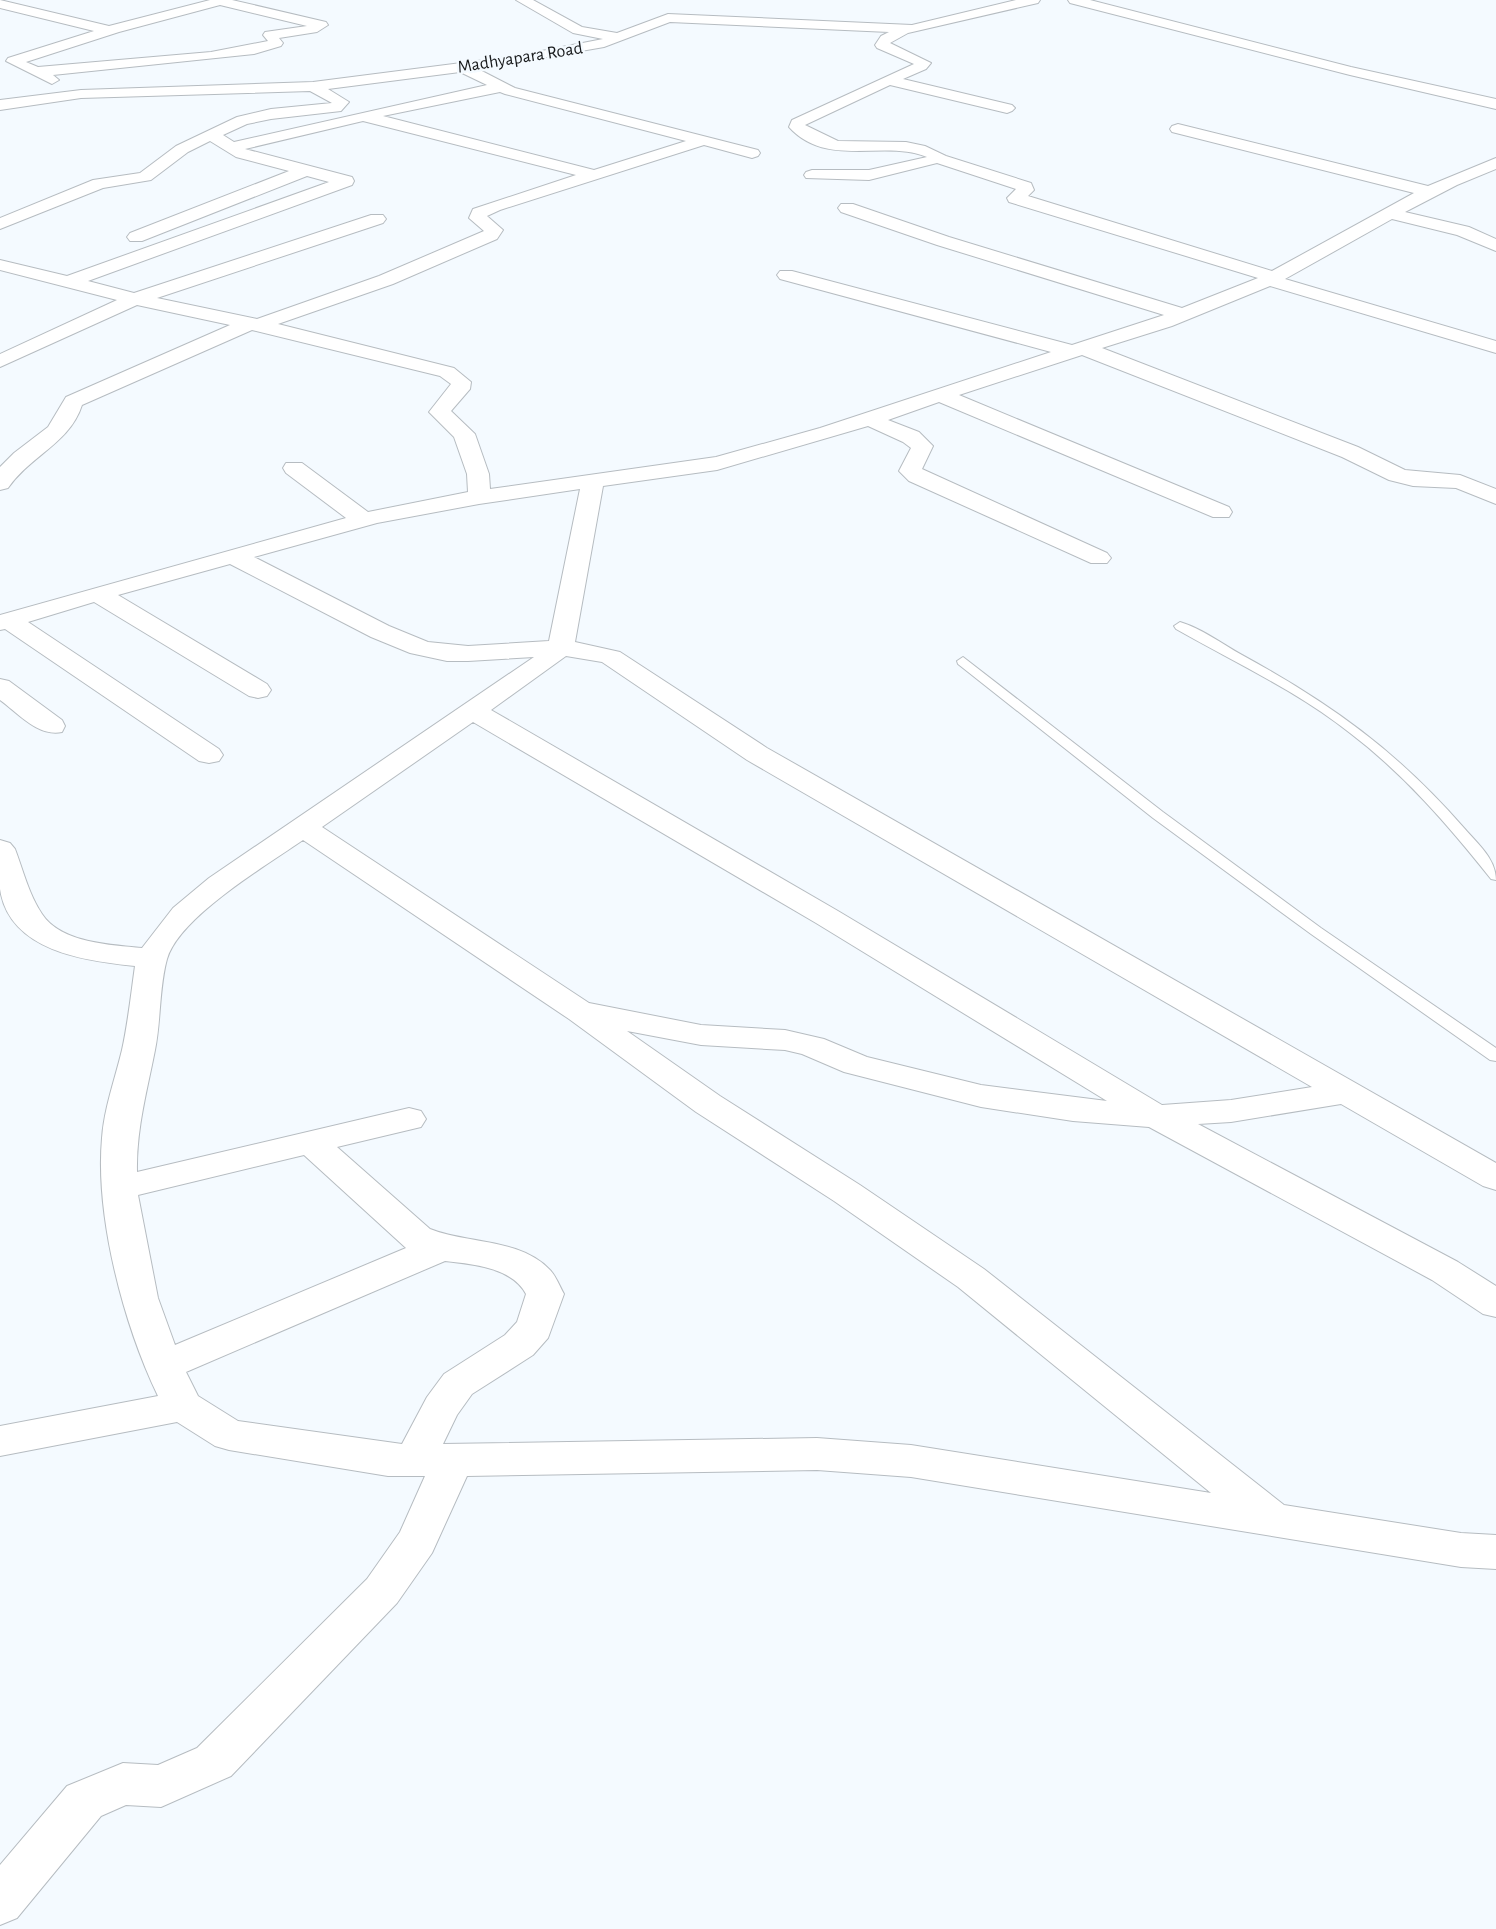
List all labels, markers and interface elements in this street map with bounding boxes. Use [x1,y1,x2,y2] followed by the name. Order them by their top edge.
[456,39,584,77] street label: Madhyapara Road

